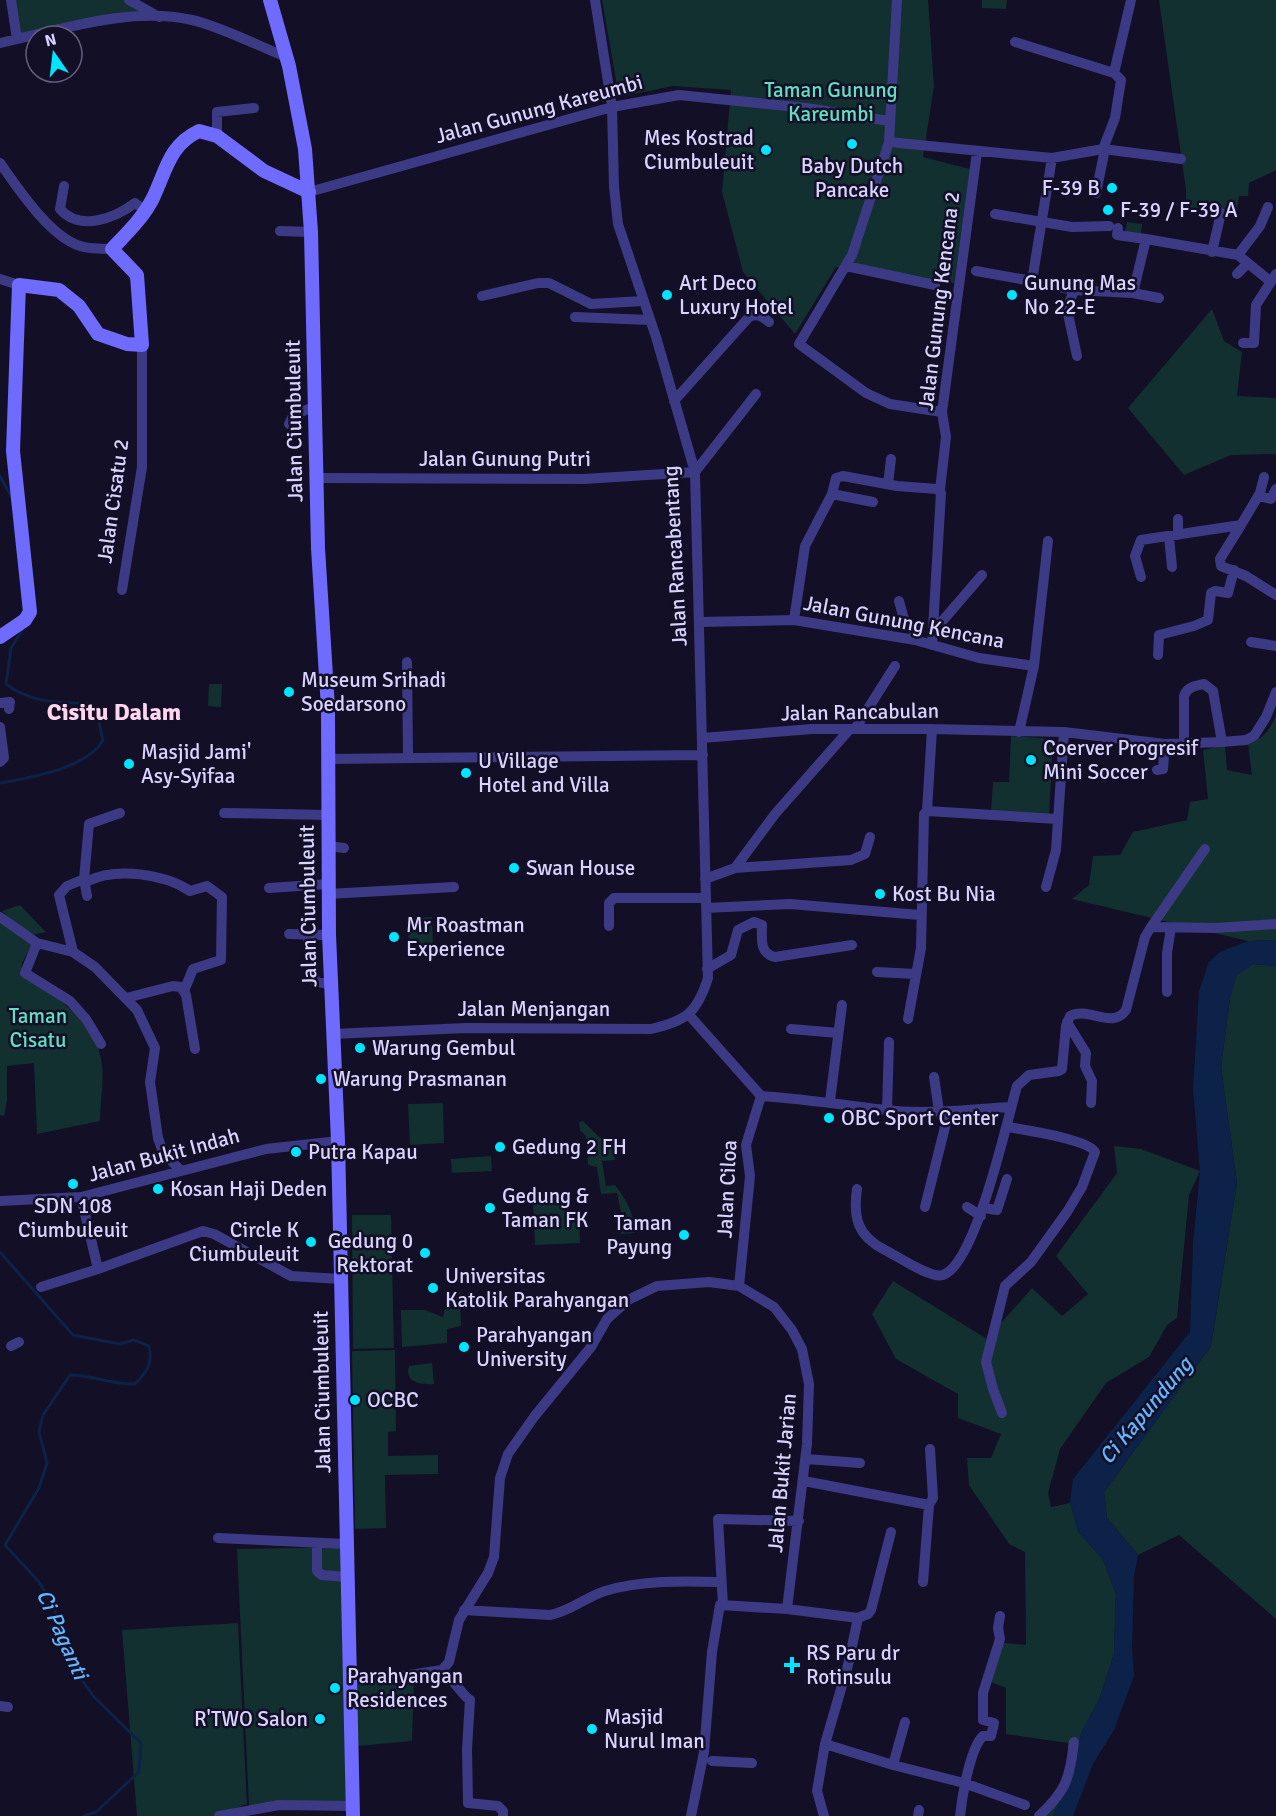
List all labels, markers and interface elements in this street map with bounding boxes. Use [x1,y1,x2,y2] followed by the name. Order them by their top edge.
[24,24,84,84] north arrow
[43,29,58,51] text: N
[433,69,645,149] street label: Jalan Gunung Kareumbi
[764,77,898,127] park label: Taman Gunung Kareumbi
[644,125,754,175] place label: Mes Kostrad Ciumbuleuit
[845,137,859,151] marker: Baby Dutch Pancake
[759,143,773,157] marker: Mes Kostrad Ciumbuleuit
[801,153,903,203] place label: Baby Dutch Pancake
[1042,175,1100,201] place label: F-39 B
[1105,181,1119,195] marker: F-39 B
[913,190,965,412] street label: Jalan Gunung Kencana 2
[1120,197,1238,223] place label: F-39 / F-39 A
[1101,203,1115,217] marker: F-39 / F-39 A
[679,270,794,320] place label: Art Deco Luxury Hotel
[1024,270,1136,320] place label: Gunung Mas No 22-E
[660,288,674,302] marker: Art Deco Luxury Hotel
[1005,288,1019,302] marker: Gunung Mas No 22-E
[280,340,308,502] street label: Jalan Ciumbuleuit
[91,437,135,565] street label: Jalan Cisatu 2
[419,446,591,472] street label: Jalan Gunung Putri
[657,465,693,647] street label: Jalan Rancabentang
[801,590,1007,654] street label: Jalan Gunung Kencana
[301,667,446,717] place label: Museum Srihadi Soedarsono
[282,685,296,699] marker: Museum Srihadi Soedarsono
[47,697,181,727] district label: Cisitu Dalam
[781,698,939,726] street label: Jalan Rancabulan
[1043,735,1199,785] place label: Coerver Progresif Mini Soccer
[141,739,251,789] place label: Masjid Jami' Asy-Syifaa
[478,748,610,798] place label: U Village Hotel and Villa
[1024,753,1038,767] marker: Coerver Progresif Mini Soccer
[122,757,136,771] marker: Masjid Jami' Asy-Syifaa
[459,766,473,780] marker: U Village Hotel and Villa
[294,825,322,987] street label: Jalan Ciumbuleuit
[526,855,635,881] place label: Swan House
[507,861,521,875] marker: Swan House
[892,881,996,907] place label: Kost Bu Nia
[873,887,887,901] marker: Kost Bu Nia
[406,912,525,962] place label: Mr Roastman Experience
[387,930,401,944] marker: Mr Roastman Experience
[458,996,610,1022] street label: Jalan Menjangan
[9,1003,67,1053] park label: Taman Cisatu
[372,1035,516,1061] place label: Warung Gembul
[353,1041,367,1055] marker: Warung Gembul
[333,1066,507,1092] place label: Warung Prasmanan
[314,1072,328,1086] marker: Warung Prasmanan
[841,1105,999,1131] place label: OBC Sport Center
[822,1111,836,1125] marker: OBC Sport Center
[86,1122,242,1188] street label: Jalan Bukit Indah
[512,1134,627,1160] place label: Gedung 2 FH
[308,1139,418,1165] place label: Putra Kapau
[711,1139,743,1239] street label: Jalan Ciloa
[493,1140,507,1154] marker: Gedung 2 FH
[289,1145,303,1159] marker: Putra Kapau
[170,1176,327,1202] place label: Kosan Haji Deden
[66,1177,80,1191] marker: SDN 108 Ciumbuleuit
[151,1182,165,1196] marker: Kosan Haji Deden
[502,1183,589,1233] place label: Gedung & Taman FK
[18,1193,128,1243] place label: SDN 108 Ciumbuleuit
[483,1201,497,1215] marker: Gedung & Taman FK
[606,1210,672,1260] place label: Taman Payung
[189,1217,299,1267] place label: Circle K Ciumbuleuit
[328,1228,413,1278] place label: Gedung 0 Rektorat
[677,1228,691,1242] marker: Taman Payung
[304,1235,318,1249] marker: Circle K Ciumbuleuit
[418,1246,432,1260] marker: Gedung 0 Rektorat
[445,1263,629,1313] place label: Universitas Katolik Parahyangan
[426,1281,440,1295] marker: Universitas Katolik Parahyangan
[308,1311,336,1473] street label: Jalan Ciumbuleuit
[476,1322,592,1372] place label: Parahyangan University
[457,1340,471,1354] marker: Parahyangan University
[1093,1350,1199,1469] water label: Ci Kapundung
[367,1387,419,1413] place label: OCBC
[762,1392,802,1554] street label: Jalan Bukit Jarian
[348,1393,362,1407] marker: OCBC
[31,1585,95,1685] water label: Ci Paganti
[806,1640,900,1690] place label: RS Paru dr Rotinsulu
[783,1656,801,1674] marker: RS Paru dr Rotinsulu
[347,1663,463,1713] place label: Parahyangan Residences
[328,1681,342,1695] marker: Parahyangan Residences
[604,1704,705,1754] place label: Masjid Nurul Iman
[194,1706,308,1732] place label: R'TWO Salon
[313,1712,327,1726] marker: R'TWO Salon
[585,1722,599,1736] marker: Masjid Nurul Iman

